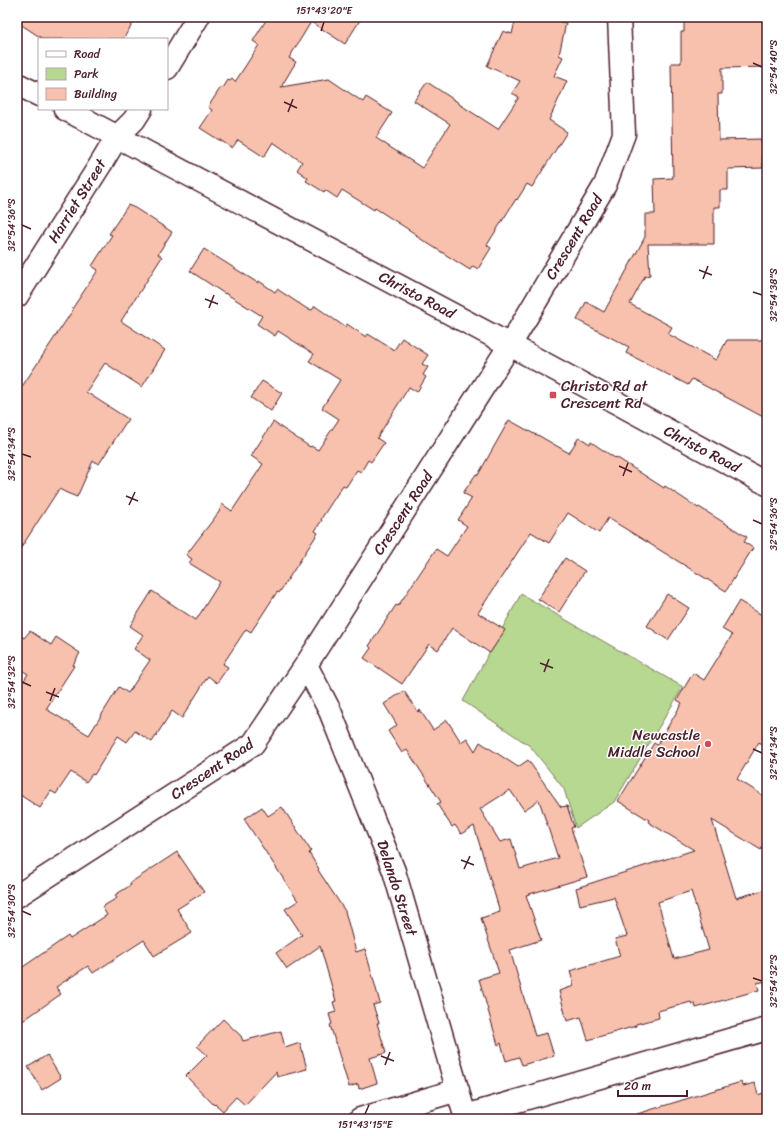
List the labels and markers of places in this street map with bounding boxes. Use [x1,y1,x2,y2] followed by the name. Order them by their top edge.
[561,373,648,416] place label: Christo Rd at Crescent Rd
[548,390,558,400] marker: Christo Rd at Crescent Rd
[608,722,701,765] place label: Newcastle Middle School
[703,739,713,749] marker: Newcastle Middle School

